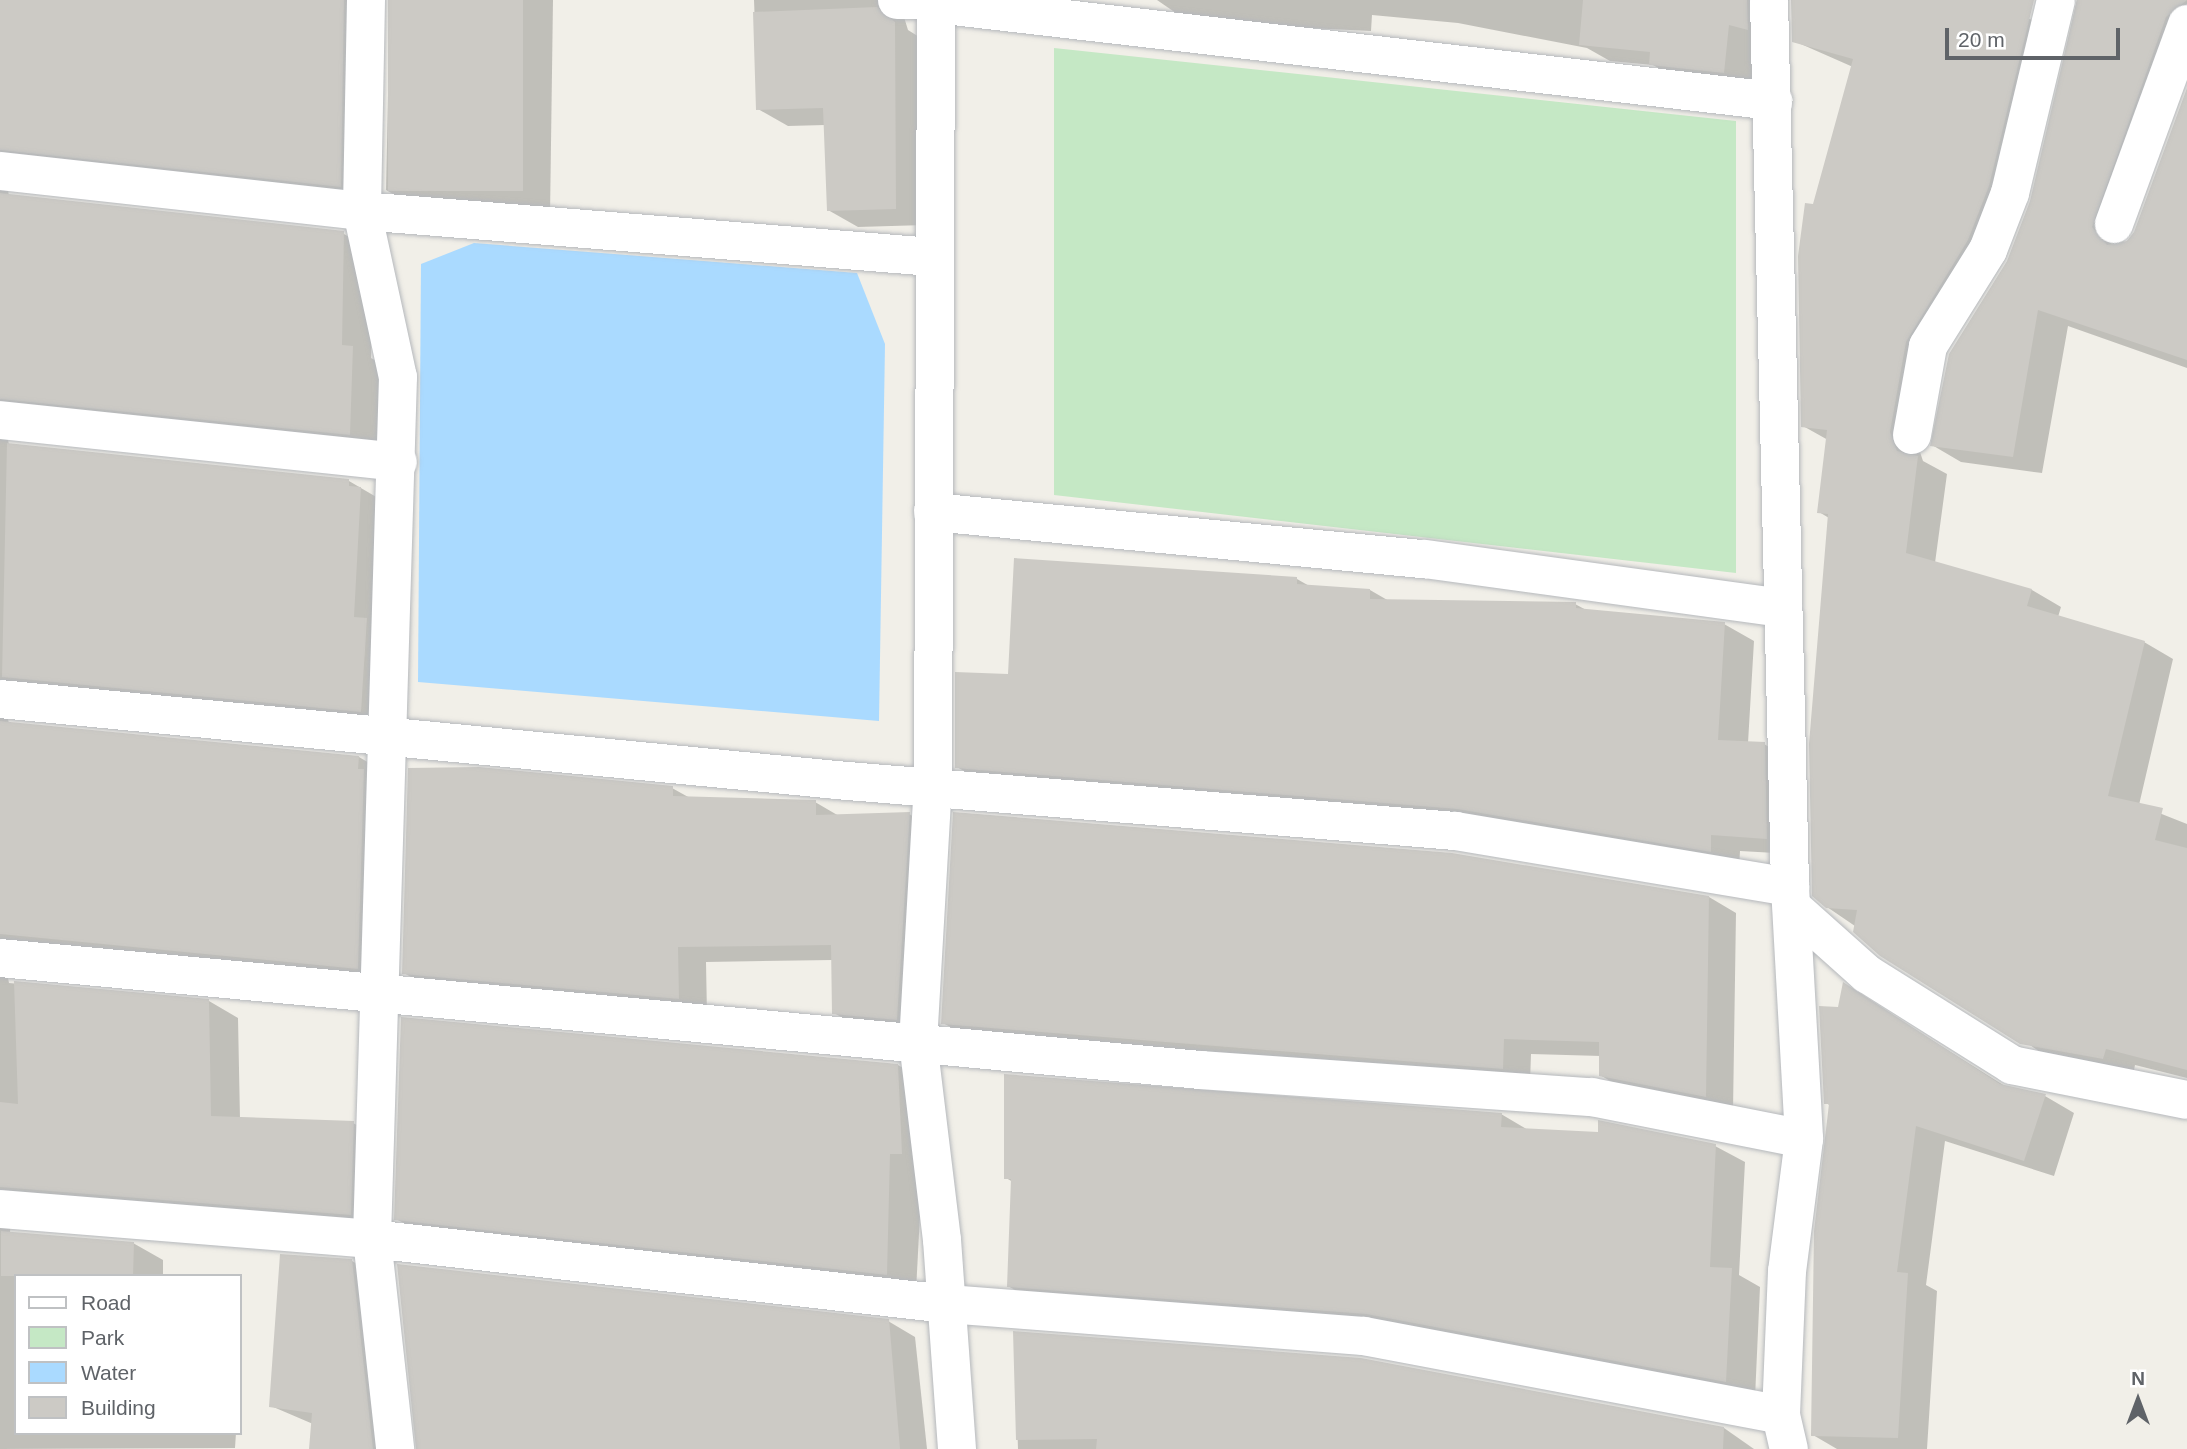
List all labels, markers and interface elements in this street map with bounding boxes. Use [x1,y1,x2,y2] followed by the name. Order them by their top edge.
[1949,14,2124,58] scale bar
[1958,28,2005,51] text: 20 m
[14,1274,242,1435] legend
[81,1291,131,1314] text: Road
[81,1326,124,1349] text: Park
[81,1361,136,1384] text: Water
[2103,1365,2173,1435] north arrow
[2131,1368,2145,1389] text: N
[81,1396,156,1419] text: Building

